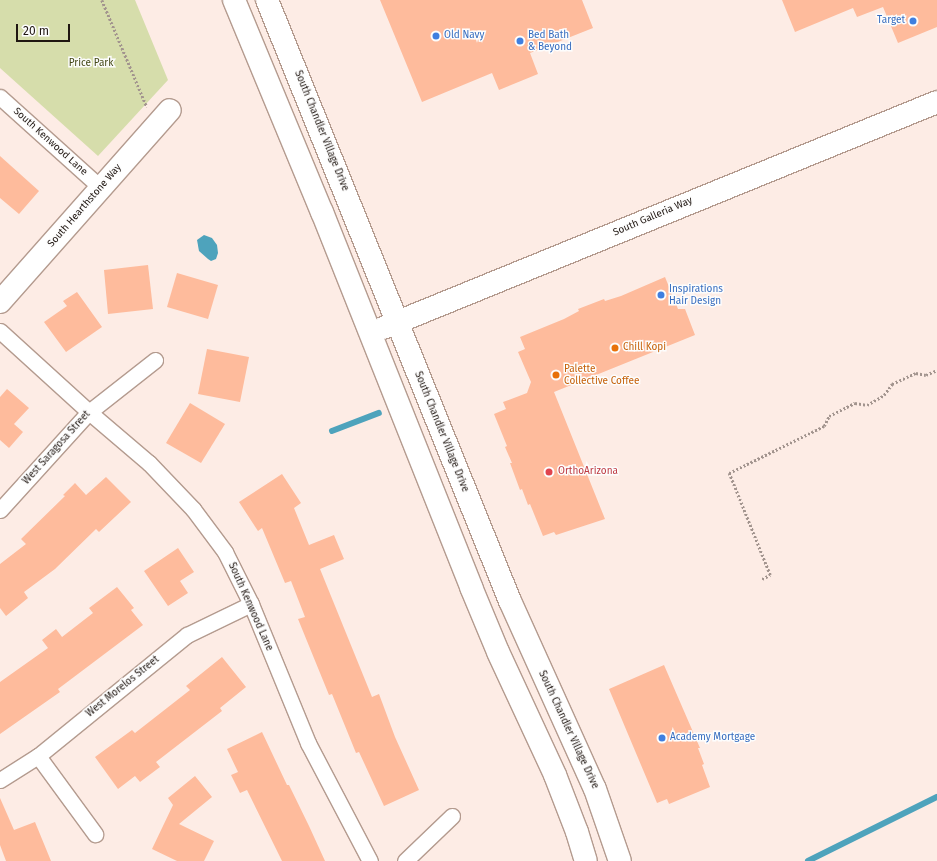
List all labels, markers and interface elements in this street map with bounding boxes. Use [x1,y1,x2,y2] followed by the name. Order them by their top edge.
[877,15,905,27] place label: Target
[18,16,72,42] scale bar
[908,16,918,26] marker: Target
[23,24,49,38] text: 20 m
[528,29,572,52] place label: Bed Bath & Beyond
[444,30,484,42] place label: Old Navy
[431,31,441,41] marker: Old Navy
[515,36,525,46] marker: Bed Bath & Beyond
[69,58,113,70] park label: Price Park
[291,69,351,193] street label: South Chandler Village Drive
[11,106,89,178] street label: South Kenwood Lane
[46,162,124,250] street label: South Hearthstone Way
[611,195,695,239] street label: South Galleria Way
[669,283,723,306] place label: Inspirations Hair Design
[656,290,666,300] marker: Inspirations Hair Design
[623,342,666,354] place label: Chill Kopi
[610,343,620,353] marker: Chill Kopi
[564,363,639,386] place label: Palette Collective Coffee
[411,370,471,494] street label: South Chandler Village Drive
[551,370,561,380] marker: Palette Collective Coffee
[21,409,93,487] street label: West Saragosa Street
[543,466,555,478] marker: OrthoArizona
[558,466,618,478] place label: OrthoArizona
[225,561,275,653] street label: South Kenwood Lane
[84,654,162,720] street label: West Morelos Street
[535,669,601,791] street label: South Chandler Village Drive
[670,732,755,744] place label: Academy Mortgage
[657,733,667,743] marker: Academy Mortgage

